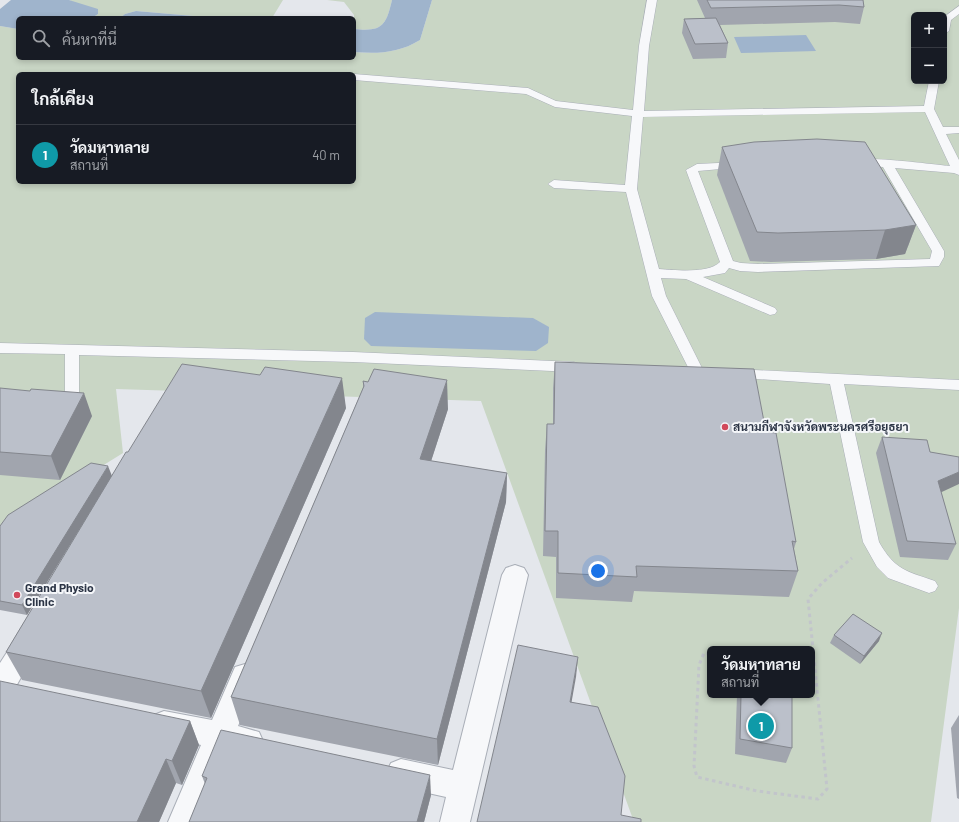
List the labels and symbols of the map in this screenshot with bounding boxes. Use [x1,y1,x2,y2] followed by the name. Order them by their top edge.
[733,419,909,435] place label: สนามกีฬาจังหวัดพระนครศรีอยุธยา
[720,422,730,432] marker: สนามกีฬาจังหวัดพระนครศรีอยุธยา
[588,561,608,581] your location
[25,580,94,608] place label: Grand Physio Clinic
[12,590,22,600] marker: Grand Physio Clinic
[748,711,774,741] pin: 1

